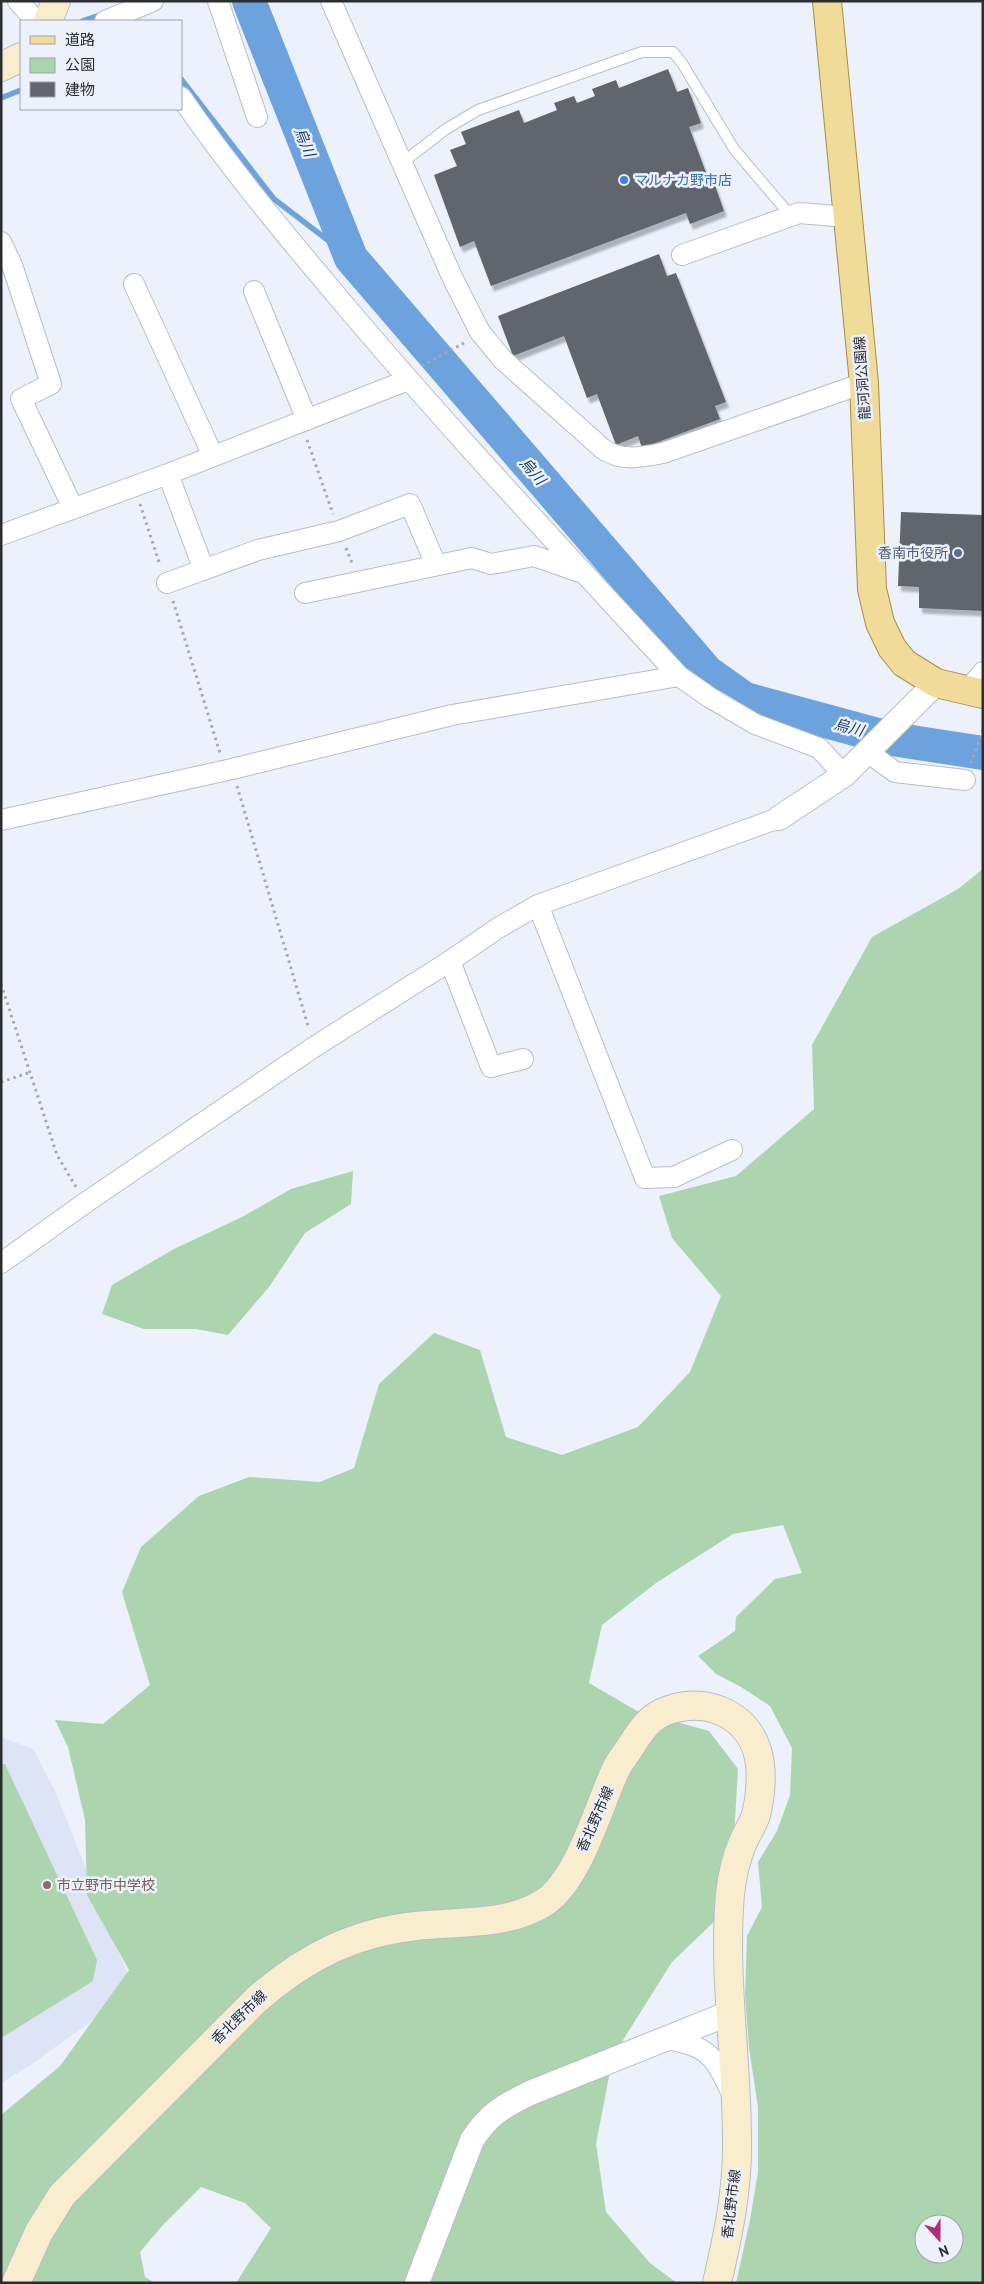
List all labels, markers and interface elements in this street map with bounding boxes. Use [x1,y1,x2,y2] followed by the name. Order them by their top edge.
[20,20,182,110] legend
[65,30,95,49] text: 道路
[65,55,95,74] text: 公園
[65,80,95,99] text: 建物
[291,125,320,161] water label: 烏川
[634,171,732,189] place label: マルナカ野市店
[618,174,630,186] marker: マルナカ野市店
[850,335,874,421] street label: 龍河洞公園線
[516,453,551,490] water label: 烏川
[878,544,948,562] place label: 香南市役所
[952,547,964,559] marker: 香南市役所
[832,714,868,741] water label: 烏川
[573,1783,617,1855] street label: 香北野市線
[57,1876,155,1894] place label: 市立野市中学校
[41,1879,53,1891] marker: 市立野市中学校
[208,1986,270,2048] street label: 香北野市線
[718,2168,744,2240] street label: 香北野市線
[914,2214,964,2264] north arrow
[936,2241,951,2261] text: N

